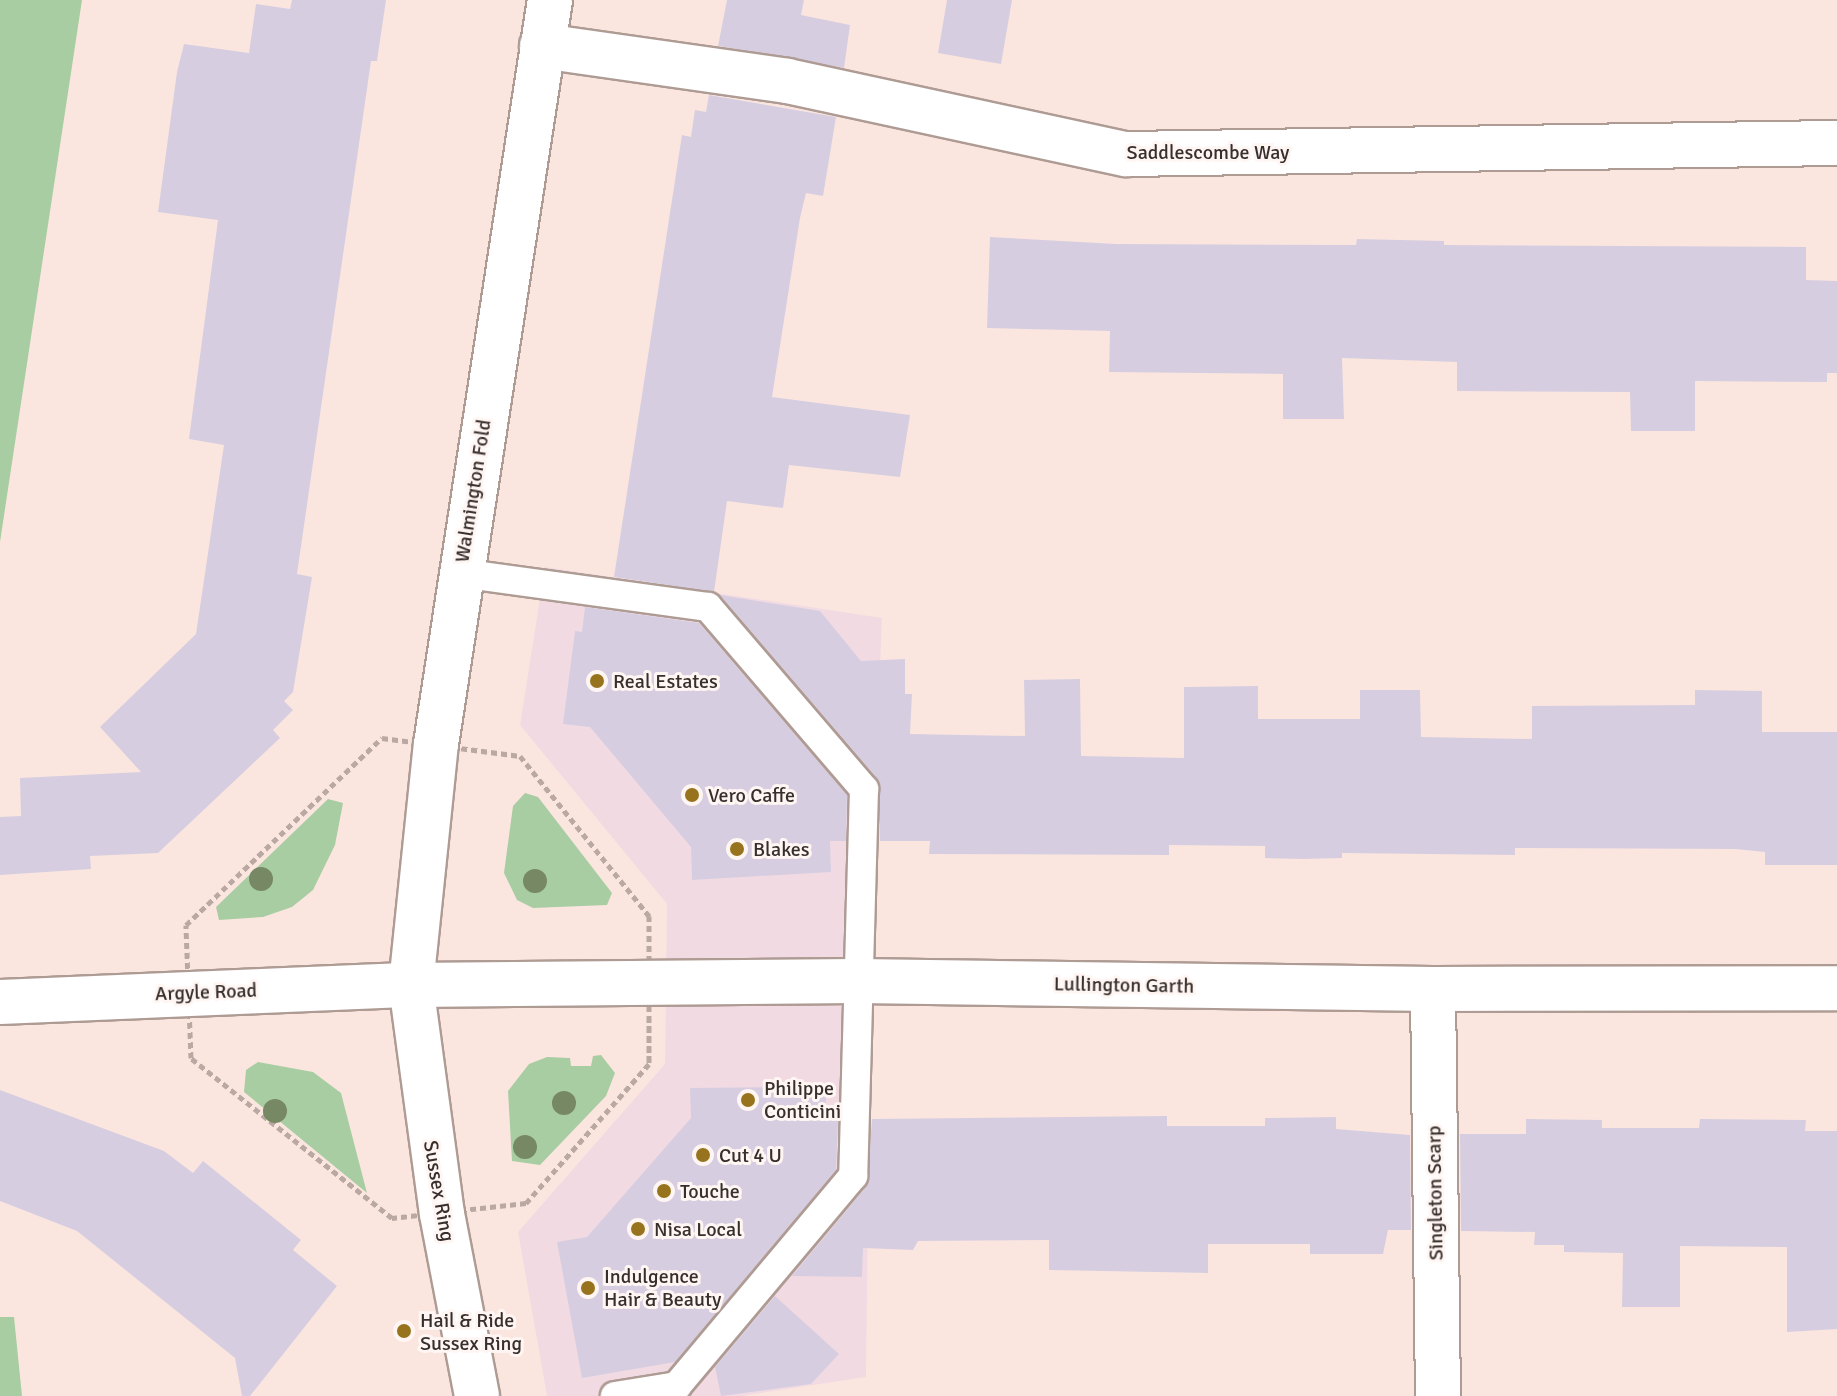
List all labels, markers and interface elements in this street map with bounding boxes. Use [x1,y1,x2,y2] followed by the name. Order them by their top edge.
[1127,140,1289,164] street label: Saddlescombe Way
[450,418,496,564] street label: Walmington Fold
[613,669,718,693] place label: Real Estates
[588,672,606,690] marker: Real Estates
[708,783,795,807] place label: Vero Caffe
[683,786,701,804] marker: Vero Caffe
[753,837,810,861] place label: Blakes
[728,840,746,858] marker: Blakes
[1054,972,1194,998] street label: Lullington Garth
[155,978,257,1006] street label: Argyle Road
[764,1076,841,1123] place label: Philippe Conticini
[739,1091,757,1109] marker: Philippe Conticini
[1422,1125,1448,1261] street label: Singleton Scarp
[418,1139,460,1243] street label: Sussex Ring
[719,1143,782,1167] place label: Cut 4 U
[694,1146,712,1164] marker: Cut 4 U
[680,1179,740,1203] place label: Touche
[655,1182,673,1200] marker: Touche
[654,1217,742,1241] place label: Nisa Local
[629,1220,647,1238] marker: Nisa Local
[604,1264,721,1311] place label: Indulgence Hair & Beauty
[579,1279,597,1297] marker: Indulgence Hair & Beauty
[420,1308,522,1355] place label: Hail & Ride Sussex Ring
[395,1322,413,1340] marker: Hail & Ride Sussex Ring

